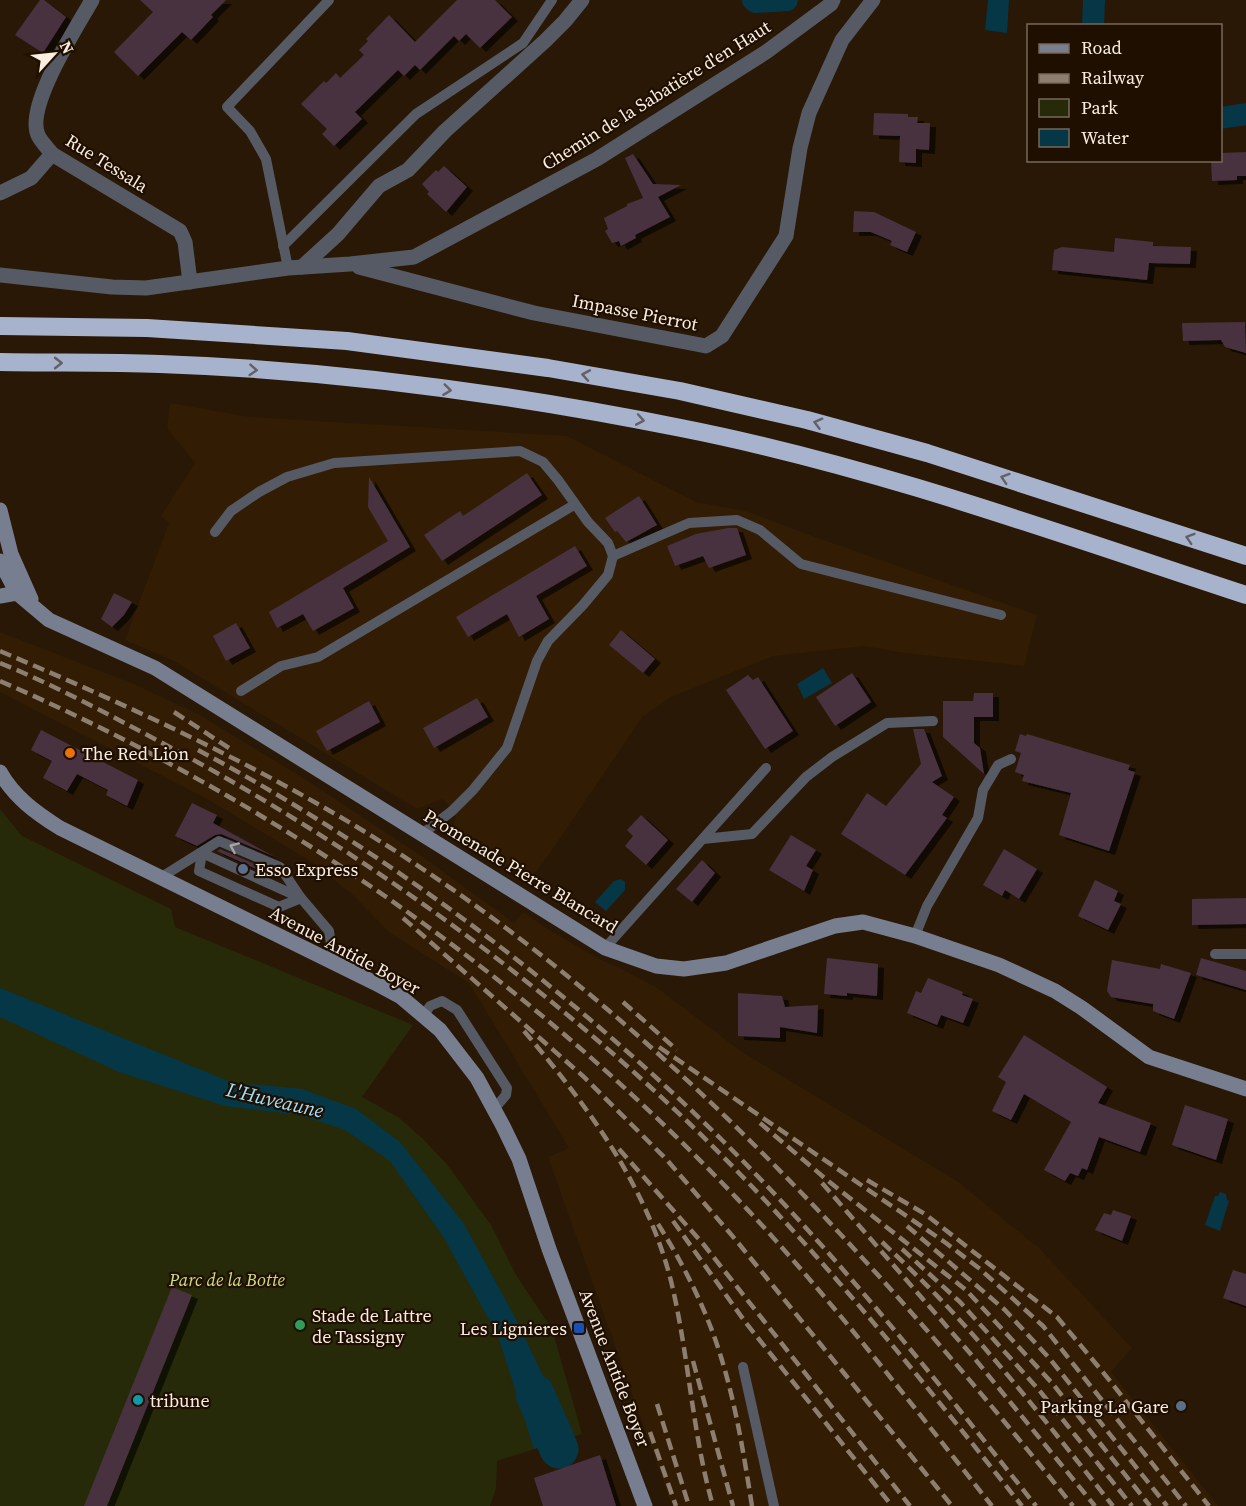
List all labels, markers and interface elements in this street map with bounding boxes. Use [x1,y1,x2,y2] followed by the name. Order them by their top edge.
[537,14,775,176] street label: Chemin de la Sabatière d'en Haut
[24,24,84,84] north arrow
[1027,24,1222,162] legend
[1081,35,1122,60] text: Road
[55,37,80,58] text: N
[1081,65,1145,90] text: Railway
[1081,95,1118,120] text: Park
[1081,125,1129,150] text: Water
[61,128,154,199] street label: Rue Tessala
[570,288,700,336] street label: Impasse Pierrot
[54,357,63,369] one-way arrow
[249,364,258,377] one-way arrow
[581,369,591,382] one-way arrow
[443,383,452,396] one-way arrow
[634,413,644,426] one-way arrow
[813,418,823,431] one-way arrow
[1000,472,1011,485] one-way arrow
[1185,533,1196,545] one-way arrow
[82,741,189,766] place label: The Red Lion
[63,746,77,760] marker: The Red Lion
[419,803,623,939] street label: Promenade Pierre Blancard
[229,842,240,854] one-way arrow
[255,857,358,882] place label: Esso Express
[236,862,250,876] marker: Esso Express
[265,900,425,1001] street label: Avenue Antide Boyer
[223,1075,326,1125] water label: L'Huveaune
[168,1267,286,1292] park label: Parc de la Botte
[573,1285,657,1451] street label: Avenue Antide Boyer
[312,1303,432,1349] place label: Stade de Lattre de Tassigny
[460,1316,567,1341] place label: Les Lignieres
[293,1318,307,1332] marker: Stade de Lattre de Tassigny
[572,1321,586,1335] marker: Les Lignieres
[150,1388,210,1413] place label: tribune
[131,1393,145,1407] marker: tribune
[1040,1394,1169,1419] place label: Parking La Gare
[1174,1399,1188,1413] marker: Parking La Gare

